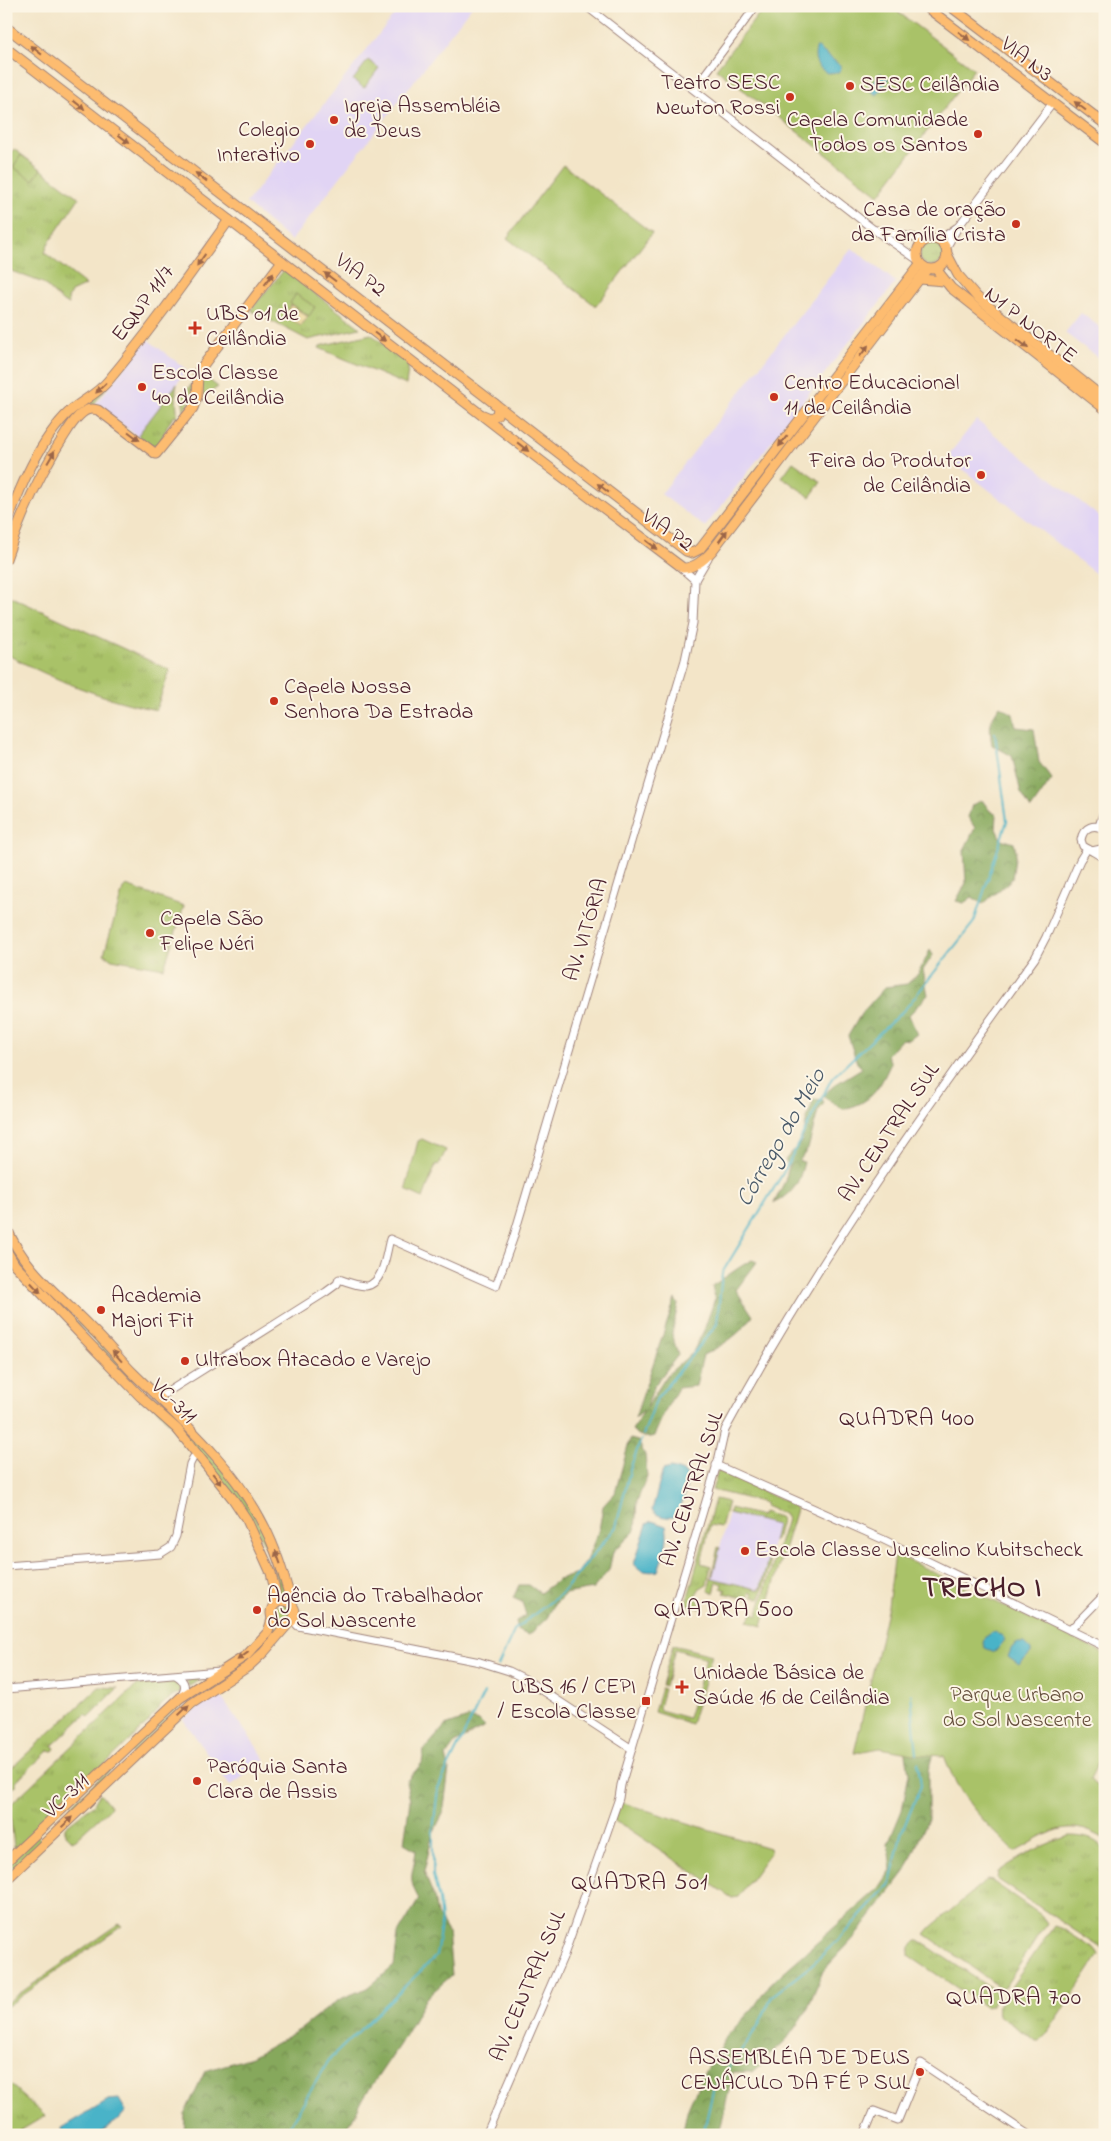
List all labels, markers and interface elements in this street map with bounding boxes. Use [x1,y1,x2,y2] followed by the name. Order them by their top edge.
[992,29,1059,91] street label: VIA N3
[957,31,971,41] one-way arrow
[30,44,43,55] one-way arrow
[656,68,780,125] place label: Teatro SESC Newton Rossi
[860,70,1000,102] place label: SESC Ceilândia
[844,80,856,92] marker: SESC Ceilândia
[344,91,501,148] place label: Igreja Assembléia de Deus
[784,91,796,103] marker: Teatro SESC Newton Rossi
[72,99,85,110] one-way arrow
[1073,101,1087,111] one-way arrow
[787,105,968,162] place label: Capela Comunidade Todos os Santos
[328,114,340,126] marker: Igreja Assembléia de Deus
[217,115,300,172] place label: Colegio Interativo
[972,128,984,140] marker: Capela Comunidade Todos os Santos
[117,134,130,145] one-way arrow
[304,138,316,150] marker: Colegio Interativo
[195,172,208,183] one-way arrow
[851,195,1006,252] place label: Casa de oração da Família Crista
[1010,218,1022,230] marker: Casa de oração da Família Crista
[327,245,392,306] street label: VIA P2
[196,253,205,266] one-way arrow
[104,259,184,349] street label: EQNP 11/7
[264,272,274,286] one-way arrow
[324,272,337,283] one-way arrow
[977,279,1083,373] street label: N1 P NORTE
[206,299,299,356] place label: UBS 01 de Ceilândia
[188,321,202,335] marker: UBS 01 de Ceilândia
[373,332,387,342] one-way arrow
[1016,339,1029,350] one-way arrow
[859,345,870,358] one-way arrow
[152,358,284,415] place label: Escola Classe 40 de Ceilândia
[784,368,959,425] place label: Centro Educacional 11 de Ceilândia
[136,381,148,393] marker: Escola Classe 40 de Ceilândia
[95,382,107,394] one-way arrow
[768,391,780,403] marker: Centro Educacional 11 de Ceilândia
[127,431,140,442] one-way arrow
[778,434,788,448] one-way arrow
[516,441,529,452] one-way arrow
[808,446,971,503] place label: Feira do Produtor de Ceilândia
[46,451,55,464] one-way arrow
[975,469,987,481] marker: Feira do Produtor de Ceilândia
[597,482,610,493] one-way arrow
[634,501,700,560] street label: VIA P2
[718,530,729,543] one-way arrow
[645,540,658,551] one-way arrow
[284,672,473,729] place label: Capela Nossa Senhora Da Estrada
[268,695,280,707] marker: Capela Nossa Senhora Da Estrada
[556,875,618,985] street label: AV. VITÓRIA
[159,904,264,961] place label: Capela São Felipe Néri
[144,927,156,939] marker: Capela São Felipe Néri
[831,1056,949,1209] street label: AV. CENTRAL SUL
[728,1061,837,1214] water label: Córrego do Meio
[111,1281,201,1338] place label: Academia Majori Fit
[30,1282,42,1294] one-way arrow
[95,1304,107,1316] marker: Academia Majori Fit
[195,1345,431,1377] place label: Ultrabox Atacado e Varejo
[112,1350,123,1362] one-way arrow
[179,1355,191,1367] marker: Ultrabox Atacado e Varejo
[142,1371,203,1432] street label: VC-311
[839,1402,975,1437] district label: QUADRA 400
[653,1406,734,1571] street label: AV. CENTRAL SUL
[212,1472,223,1485] one-way arrow
[755,1535,1083,1567] place label: Escola Classe Juscelino Kubitscheck
[739,1545,751,1557] marker: Escola Classe Juscelino Kubitscheck
[274,1550,281,1565] one-way arrow
[922,1569,1042,1610] district label: TRECHO I
[267,1581,483,1638] place label: Agência do Trabalhador do Sol Nascente
[654,1593,794,1628] district label: QUADRA 500
[251,1604,263,1616] marker: Agência do Trabalhador do Sol Nascente
[236,1651,250,1661] one-way arrow
[693,1658,890,1715] place label: Unidade Básica de Saúde 16 de Ceilândia
[498,1672,636,1729] place label: UBS 16 / CEPI / Escola Classe
[675,1680,689,1694] marker: Unidade Básica de Saúde 16 de Ceilândia
[942,1680,1092,1737] park label: Parque Urbano do Sol Nascente
[640,1695,652,1707] marker: UBS 16 / CEPI / Escola Classe
[178,1704,190,1716] one-way arrow
[207,1752,348,1809] place label: Paróquia Santa Clara de Assis
[36,1767,98,1828] street label: VC-311
[191,1775,203,1787] marker: Paróquia Santa Clara de Assis
[61,1816,73,1828] one-way arrow
[571,1866,709,1901] district label: QUADRA 501
[483,1904,576,2067] street label: AV. CENTRAL SUL
[946,1981,1082,2016] district label: QUADRA 700
[681,2043,911,2100] place label: ASSEMBLÉIA DE DEUS CENÁCULO DA FÉ P SUL
[914,2066,926,2078] marker: ASSEMBLÉIA DE DEUS CENÁCULO DA FÉ P SUL

